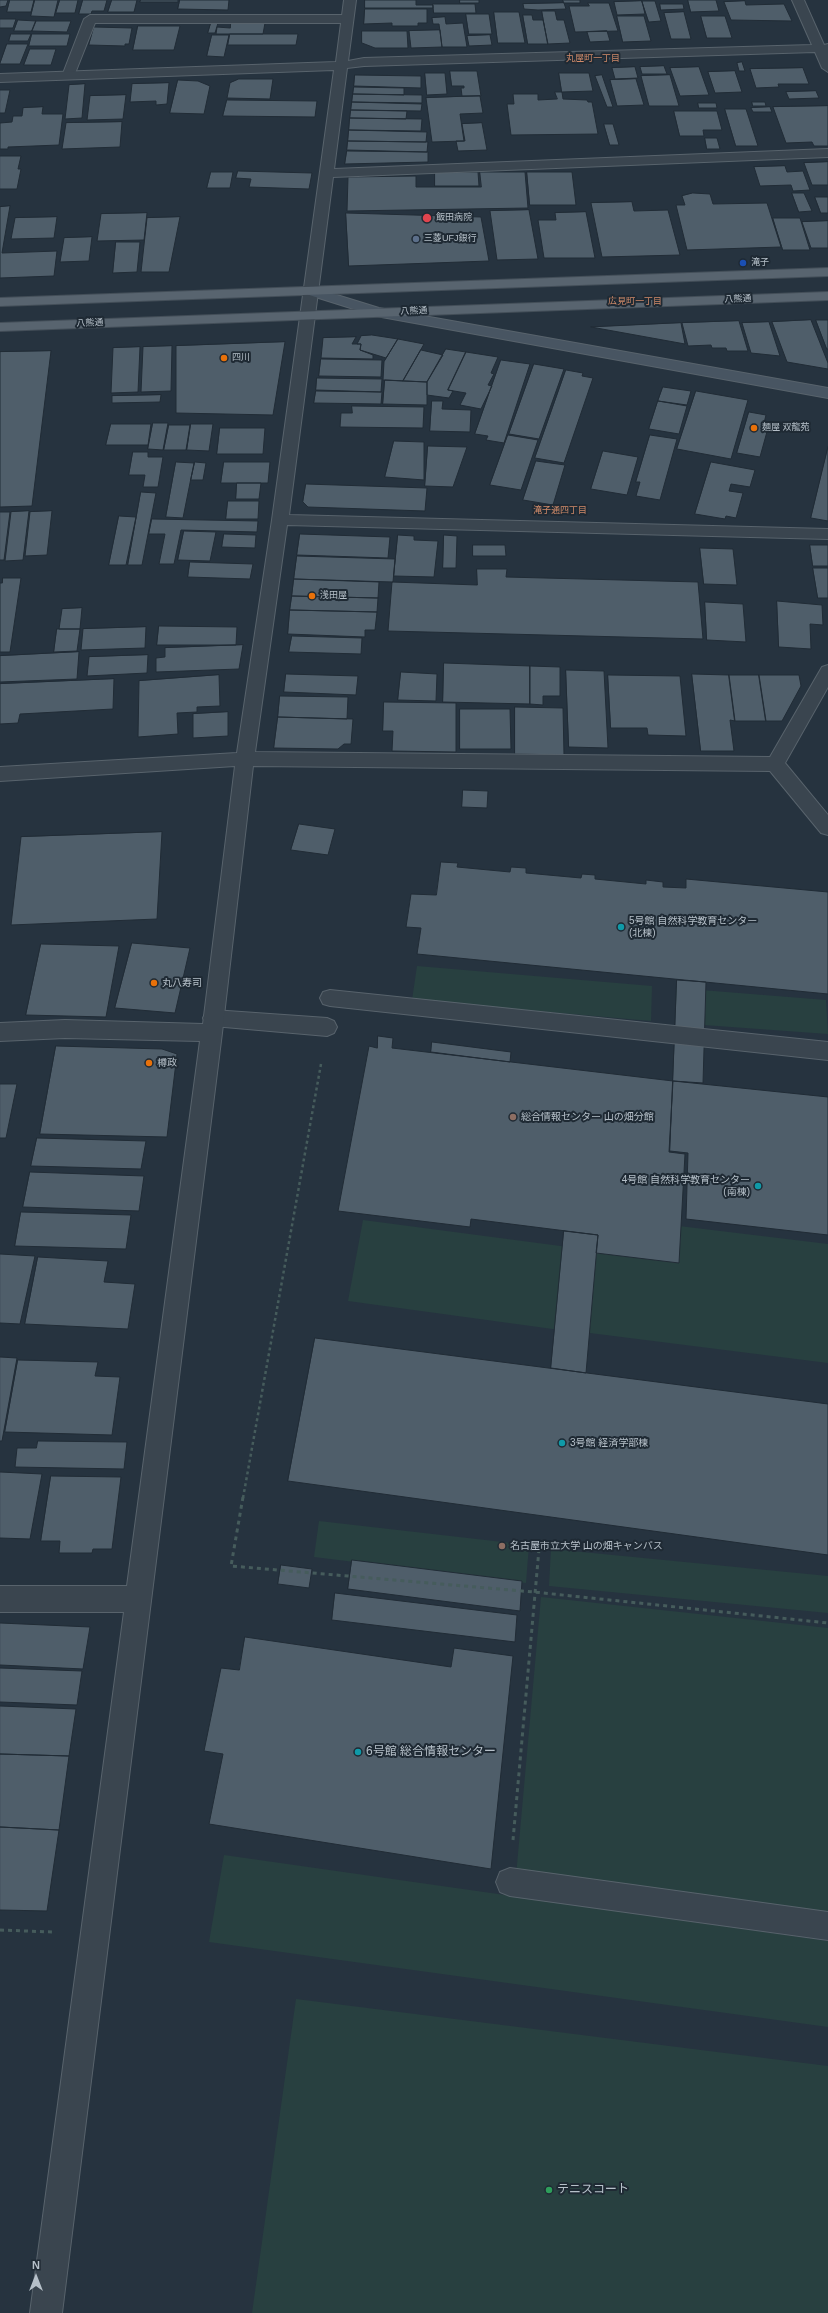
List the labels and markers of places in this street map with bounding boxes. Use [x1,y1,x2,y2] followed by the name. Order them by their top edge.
[421,212,433,224] marker: 飯田病院
[436,213,472,223] place label: 飯田病院
[411,234,421,244] marker: 三菱UFJ銀行
[424,234,476,244] place label: 三菱UFJ銀行
[738,258,748,268] marker: 滝子
[751,258,769,268] place label: 滝子
[219,353,229,363] marker: 四川
[232,353,250,363] place label: 四川
[749,423,759,433] marker: 麺屋 双龍苑
[762,423,810,433] place label: 麺屋 双龍苑
[307,591,317,601] marker: 浅田屋
[320,591,347,601] place label: 浅田屋
[629,915,757,938] place label: 5号館 自然科学教育センター (北棟)
[616,922,626,932] marker: 5号館 自然科学教育センター (北棟)
[162,977,202,989] place label: 丸八寿司
[149,978,159,988] marker: 丸八寿司
[157,1057,177,1069] place label: 樽政
[144,1058,154,1068] marker: 樽政
[521,1111,654,1123] place label: 総合情報センター 山の畑分館
[508,1112,518,1122] marker: 総合情報センター 山の畑分館
[622,1174,750,1198] place label: 4号館 自然科学教育センター (南棟)
[753,1181,763,1191] marker: 4号館 自然科学教育センター (南棟)
[570,1437,648,1449] place label: 3号館 経済学部棟
[557,1438,567,1448] marker: 3号館 経済学部棟
[510,1540,663,1552] place label: 名古屋市立大学 山の畑キャンパス
[497,1541,507,1551] marker: 名古屋市立大学 山の畑キャンパス
[366,1745,496,1759] place label: 6号館 総合情報センター
[353,1747,363,1757] marker: 6号館 総合情報センター
[557,2183,629,2197] place label: テニスコート
[544,2185,554,2195] marker: テニスコート

